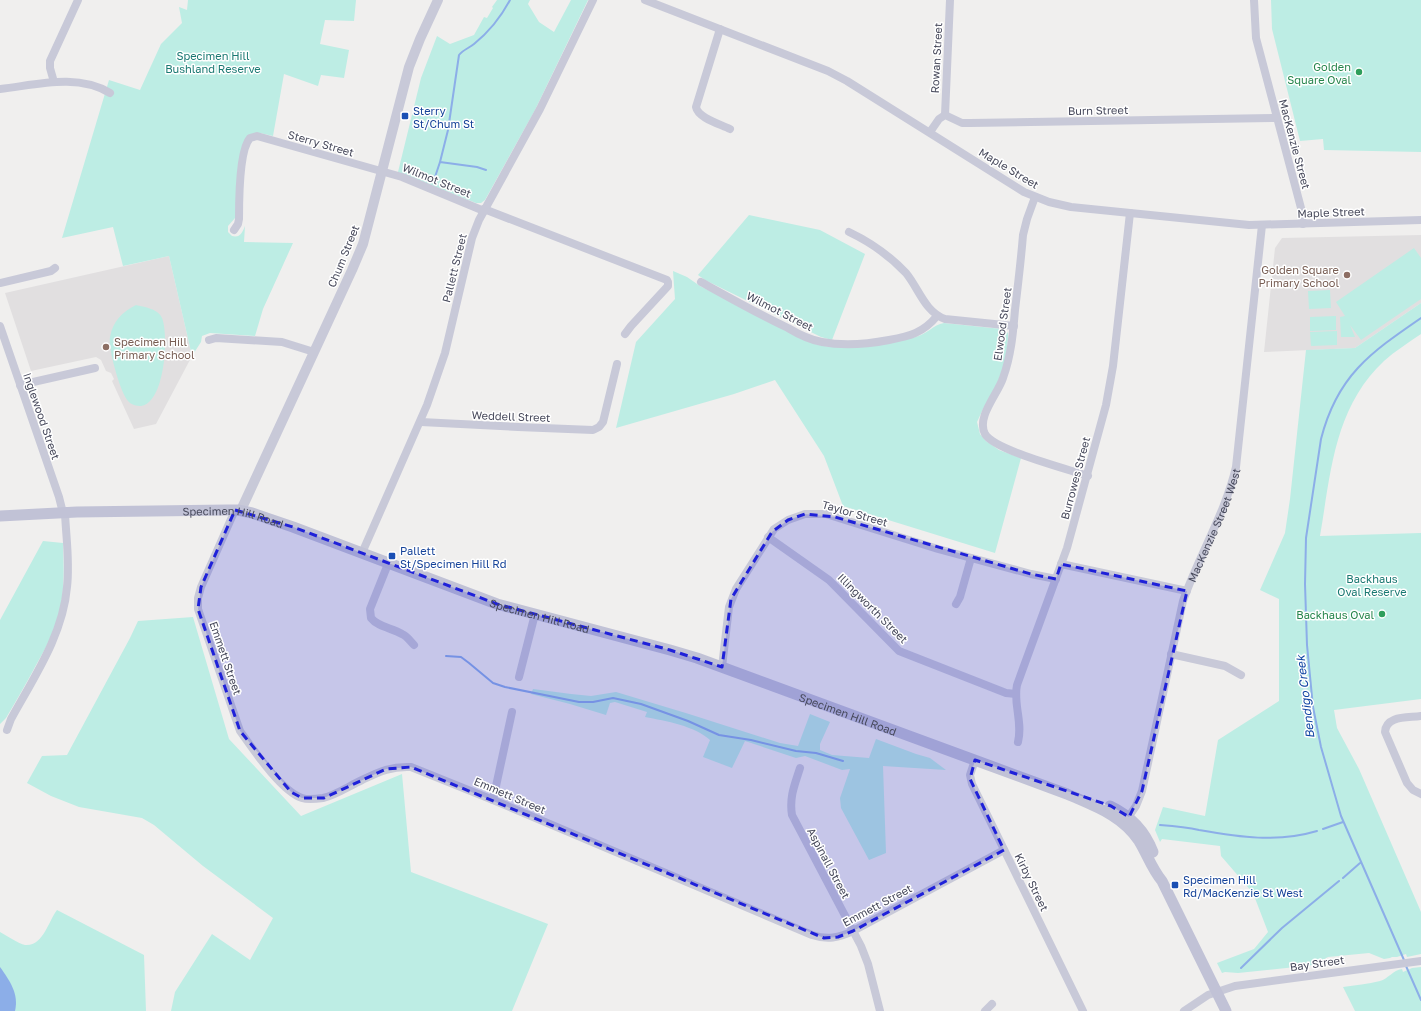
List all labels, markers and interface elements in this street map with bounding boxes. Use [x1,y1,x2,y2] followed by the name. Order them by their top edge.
[928,22,944,94] street label: Rowan Street
[165,49,261,75] park label: Specimen Hill Bushland Reserve
[1287,60,1351,86] place label: Golden Square Oval
[1354,67,1364,77] marker: Golden Square Oval
[1277,98,1313,190] street label: MacKenzie Street
[1068,103,1128,117] street label: Burn Street
[413,104,474,130] place label: Sterry St/Chum St
[400,111,410,121] marker: Sterry St/Chum St
[287,127,355,159] street label: Sterry Street
[977,145,1041,191] street label: Maple Street
[401,160,473,200] street label: Wilmot Street
[1297,204,1365,220] street label: Maple Street
[325,223,361,289] street label: Chum Street
[439,232,469,304] street label: Pallett Street
[1259,263,1339,289] place label: Golden Square Primary School
[1342,270,1352,280] marker: Golden Square Primary School
[990,286,1014,362] street label: Elwood Street
[744,289,816,333] street label: Wilmot Street
[114,335,195,361] place label: Specimen Hill Primary School
[101,342,111,352] marker: Specimen Hill Primary School
[21,371,63,461] street label: Inglewood Street
[471,408,551,424] street label: Weddell Street
[1058,435,1092,521] street label: Burrowes Street
[1184,467,1242,584] street label: MacKenzie Street West
[821,497,889,529] street label: Taylor Street
[182,503,285,530] street label: Specimen Hill Road
[400,544,507,570] place label: Pallett St/Specimen Hill Rd
[387,551,397,561] marker: Pallett St/Specimen Hill Rd
[835,570,911,646] street label: Illingworth Street
[1337,572,1407,598] park label: Backhaus Oval Reserve
[488,595,591,635] street label: Specimen Hill Road
[1296,608,1374,621] place label: Backhaus Oval
[1377,609,1387,619] marker: Backhaus Oval
[207,620,245,696] street label: Emmett Street
[1292,653,1318,740] water label: Bendigo Creek
[798,690,899,737] street label: Specimen Hill Road
[472,774,548,816] street label: Emmett Street
[805,825,853,901] street label: Aspinall Street
[1012,851,1052,913] street label: Kirby Street
[1183,873,1303,899] place label: Specimen Hill Rd/MacKenzie St West
[1170,880,1180,890] marker: Specimen Hill Rd/MacKenzie St West
[840,881,914,929] street label: Emmett Street
[1289,953,1345,973] street label: Bay Street

